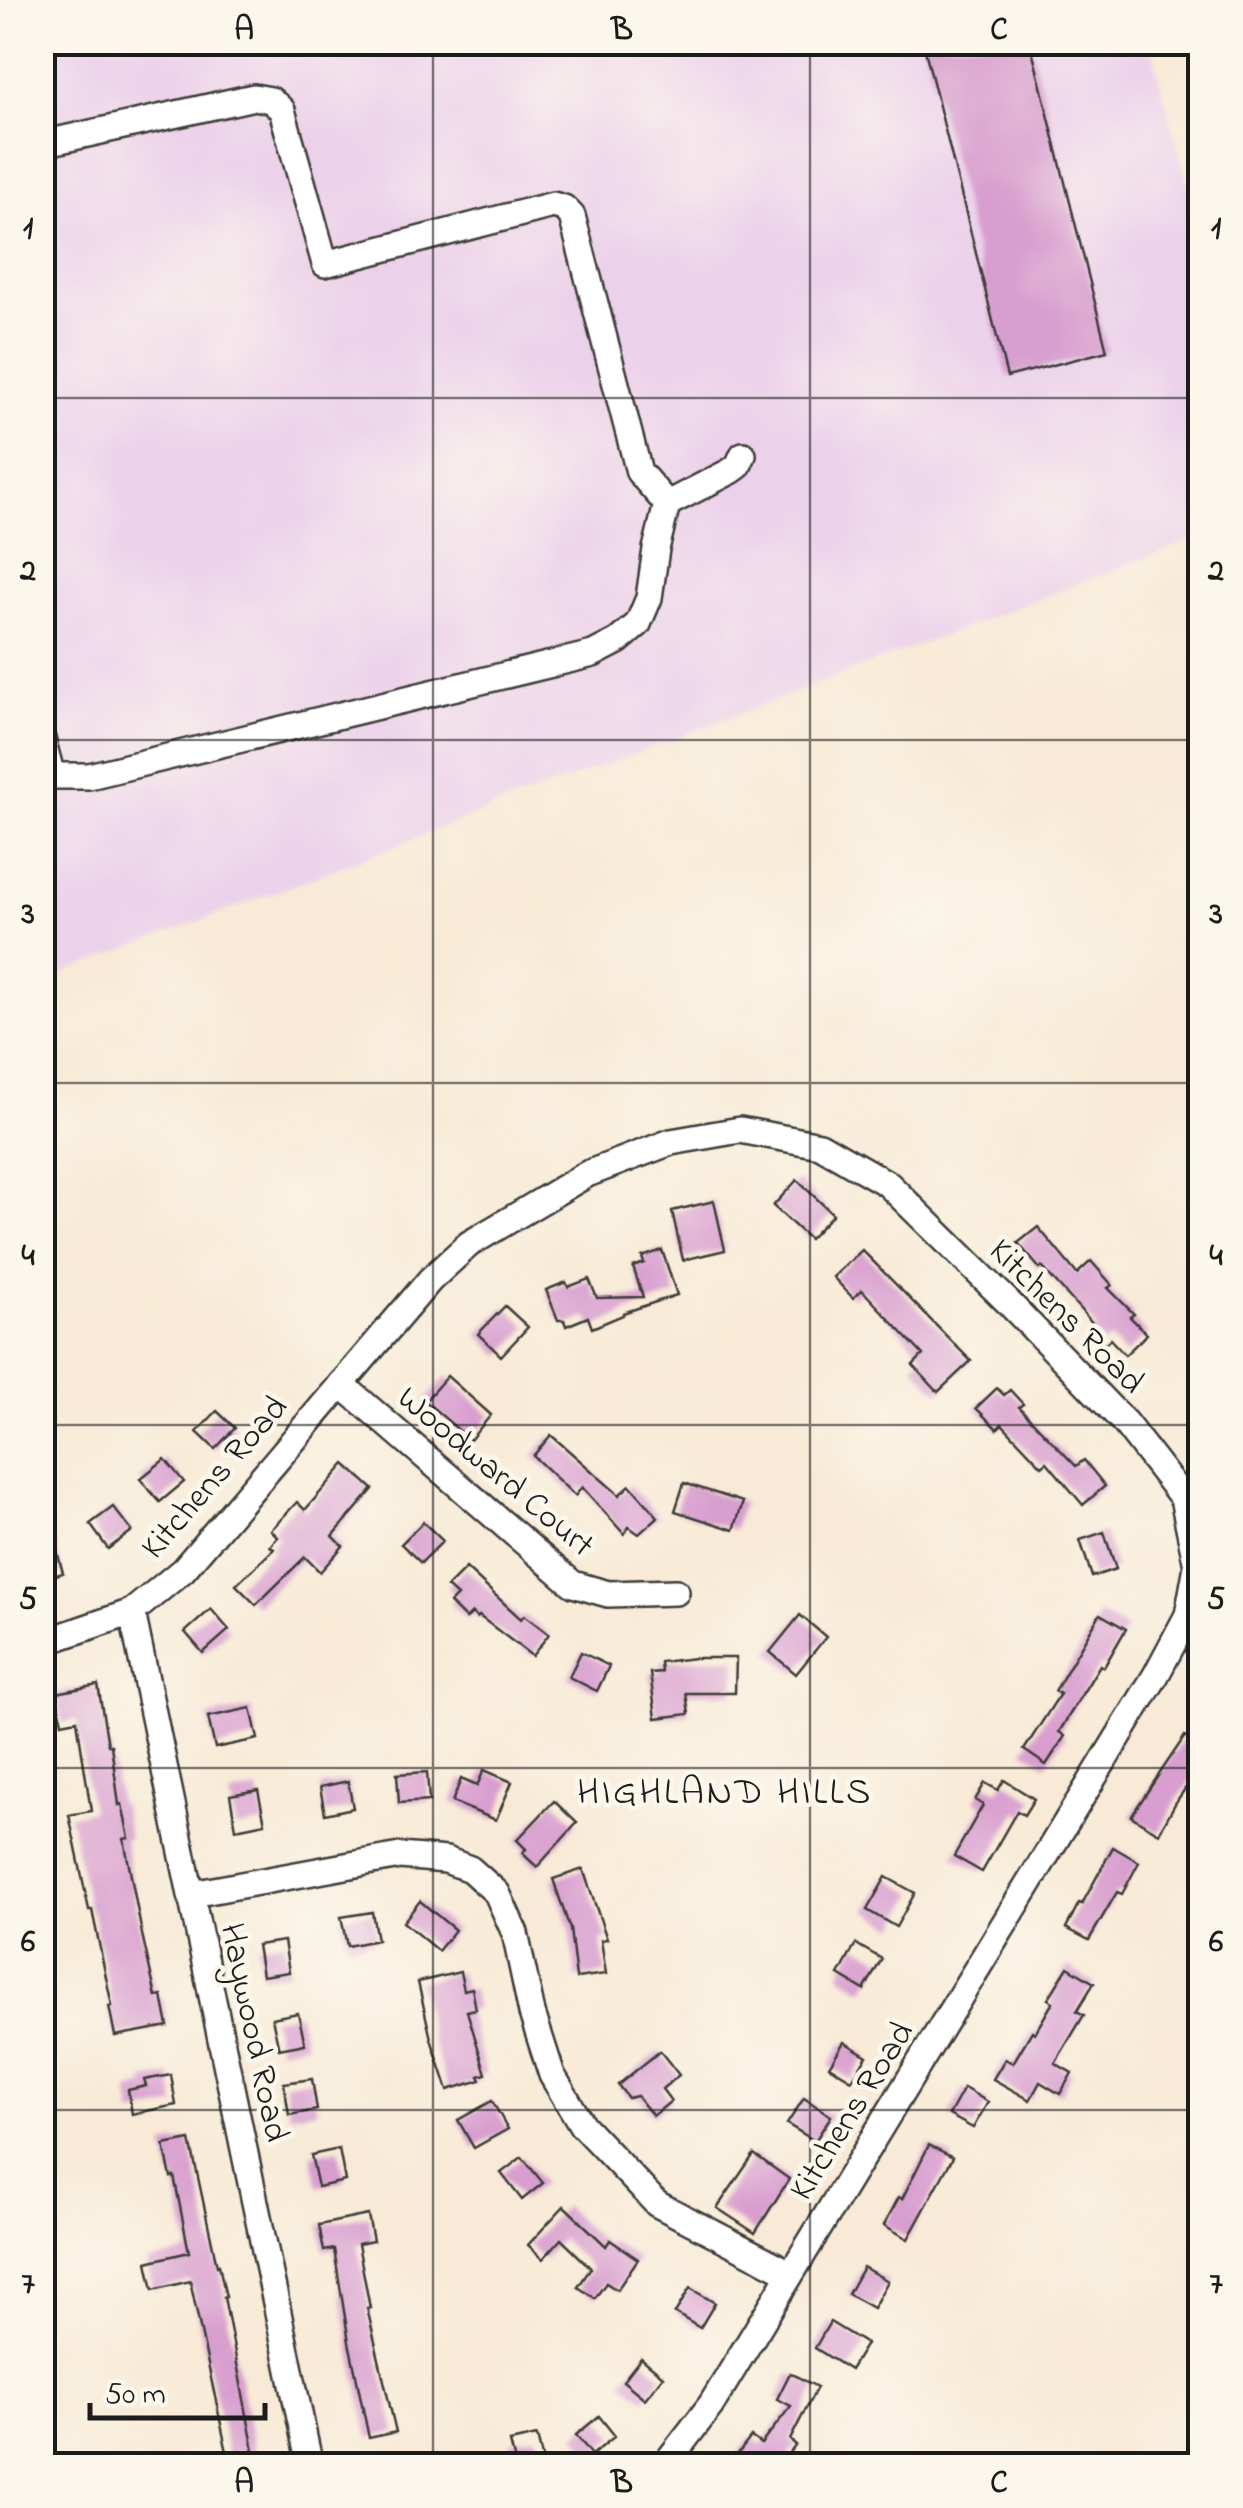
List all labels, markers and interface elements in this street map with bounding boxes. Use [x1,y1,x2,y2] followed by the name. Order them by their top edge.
[234,8,254,55] text: A
[609,8,633,55] text: B
[990,8,1008,55] text: C
[23,207,33,254] text: 1
[1211,207,1221,254] text: 1
[19,549,36,596] text: 2
[1207,549,1224,596] text: 2
[20,892,35,939] text: 3
[1208,892,1223,939] text: 3
[976,1228,1155,1407] street label: Kitchens Road
[21,1234,35,1281] text: 4
[1209,1234,1223,1281] text: 4
[385,1375,605,1571] street label: Woodward Court
[130,1385,301,1572] street label: Kitchens Road
[19,1577,37,1624] text: 5
[1207,1577,1225,1624] text: 5
[577,1766,873,1822] district label: HIGHLAND HILLS
[205,1919,301,2147] street label: Haywood Road
[21,1920,35,1967] text: 6
[1209,1920,1223,1967] text: 6
[778,2012,928,2211] street label: Kitchens Road
[21,2262,35,2309] text: 7
[1209,2262,1223,2309] text: 7
[90,2358,265,2420] scale bar
[105,2374,166,2418] text: 50 m
[234,2461,254,2508] text: A
[609,2461,633,2508] text: B
[990,2461,1008,2508] text: C

